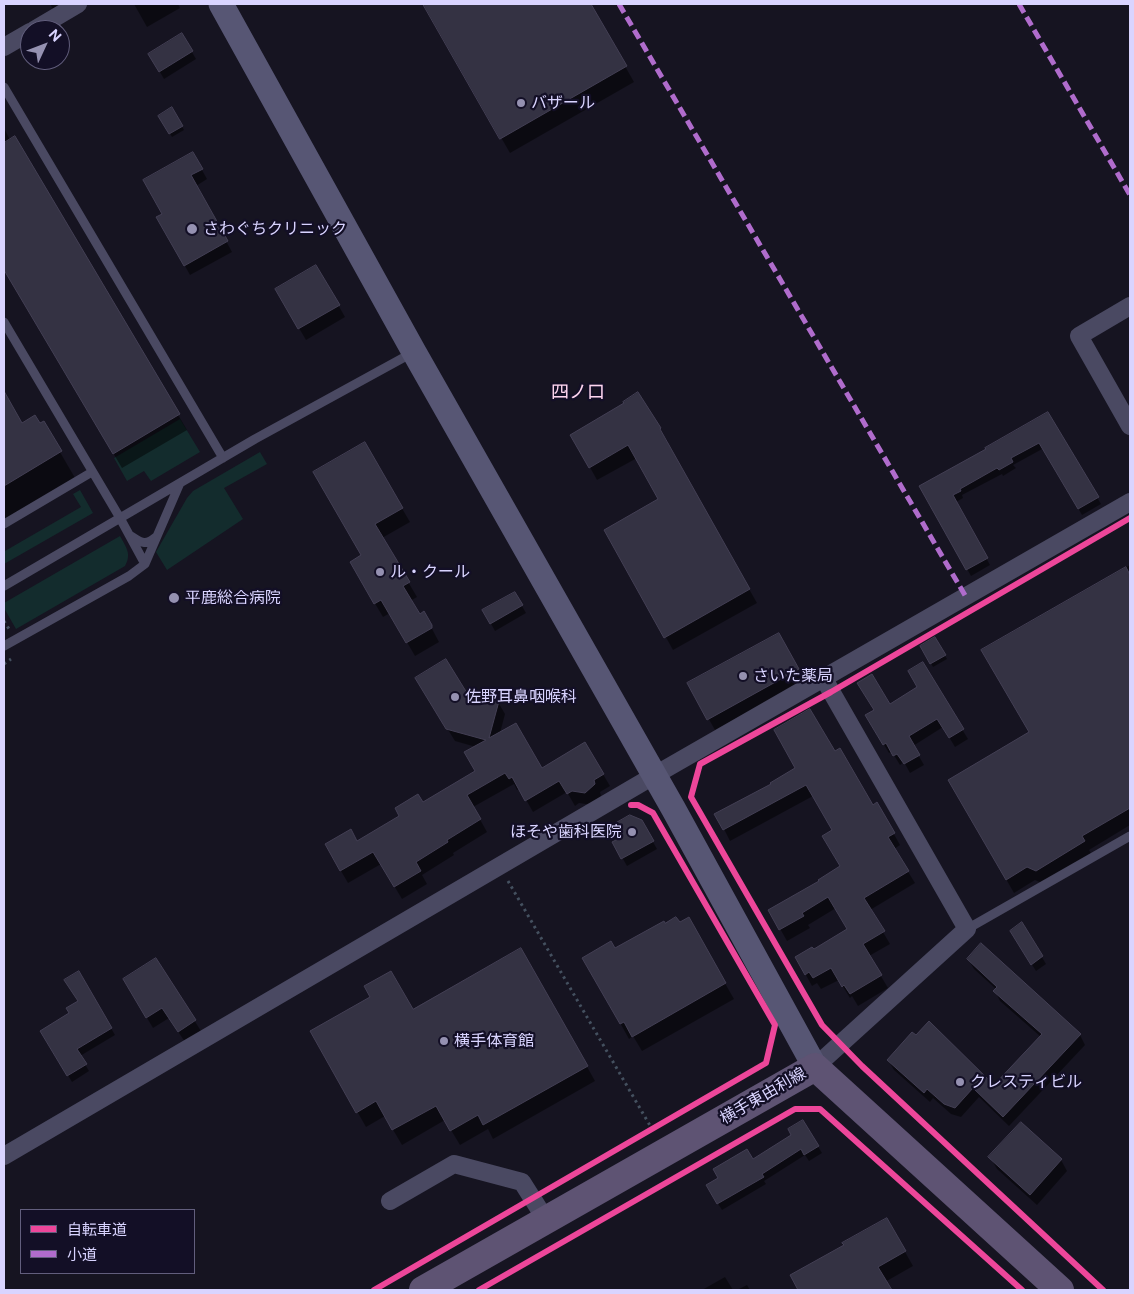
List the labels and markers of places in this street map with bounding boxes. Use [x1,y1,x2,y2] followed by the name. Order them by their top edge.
[531,93,595,113] place label: バザール
[515,97,527,109] marker: バザール
[203,219,347,239] place label: さわぐちクリニック
[185,222,199,236] marker: さわぐちクリニック
[390,562,470,582] place label: ル・クール
[374,566,386,578] marker: ル・クール
[185,588,281,608] place label: 平鹿総合病院
[167,591,181,605] marker: 平鹿総合病院
[753,666,833,686] place label: さいた薬局
[737,670,749,682] marker: さいた薬局
[465,687,577,707] place label: 佐野耳鼻咽喉科
[449,691,461,703] marker: 佐野耳鼻咽喉科
[510,822,622,842] place label: ほそや歯科医院
[626,826,638,838] marker: ほそや歯科医院
[454,1031,534,1051] place label: 横手体育館
[438,1035,450,1047] marker: 横手体育館
[970,1072,1082,1092] place label: クレスティビル
[954,1076,966,1088] marker: クレスティビル

